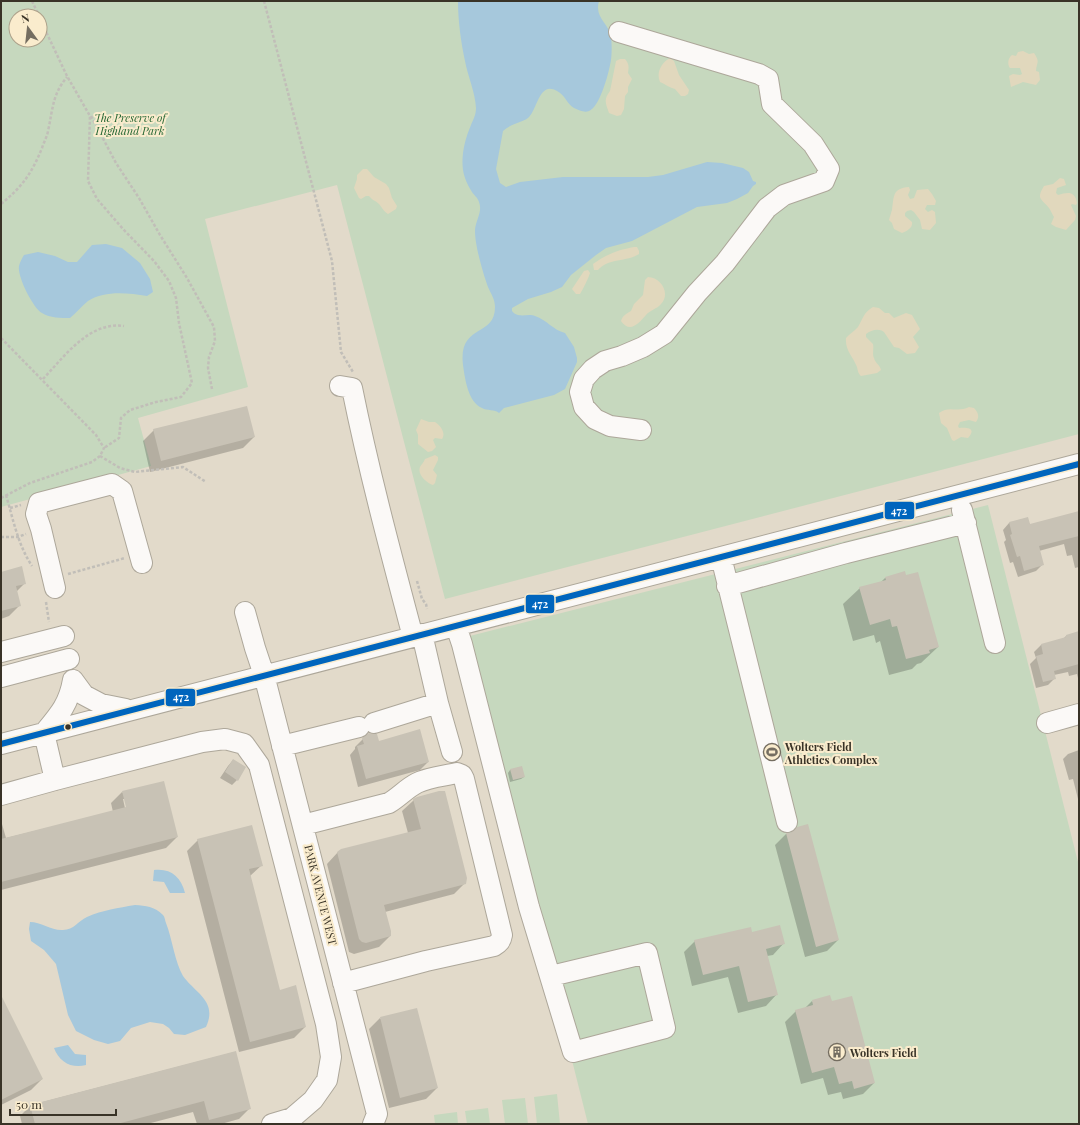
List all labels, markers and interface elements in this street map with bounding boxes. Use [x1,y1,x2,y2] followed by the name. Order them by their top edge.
[8,8,48,48] north arrow
[20,10,31,26] text: N
[94,110,168,138] park label: The Preserve of Highland Park
[884,501,915,520] line badge: 472
[891,503,907,518] text: 472
[525,594,555,614] line badge: 472
[532,596,548,611] text: 472
[165,688,196,707] line badge: 472
[173,689,189,704] text: 472
[63,722,73,732] unlabelled marker
[784,739,877,767] place label: Wolters Field Athletics Complex
[762,742,782,762] sports icon: Wolters Field Athletics Complex
[301,843,341,947] street label: PARK AVENUE WEST
[827,1042,847,1062] building icon: Wolters Field
[849,1045,917,1060] place label: Wolters Field
[10,1091,116,1117] scale bar
[16,1096,42,1112] text: 50 m

